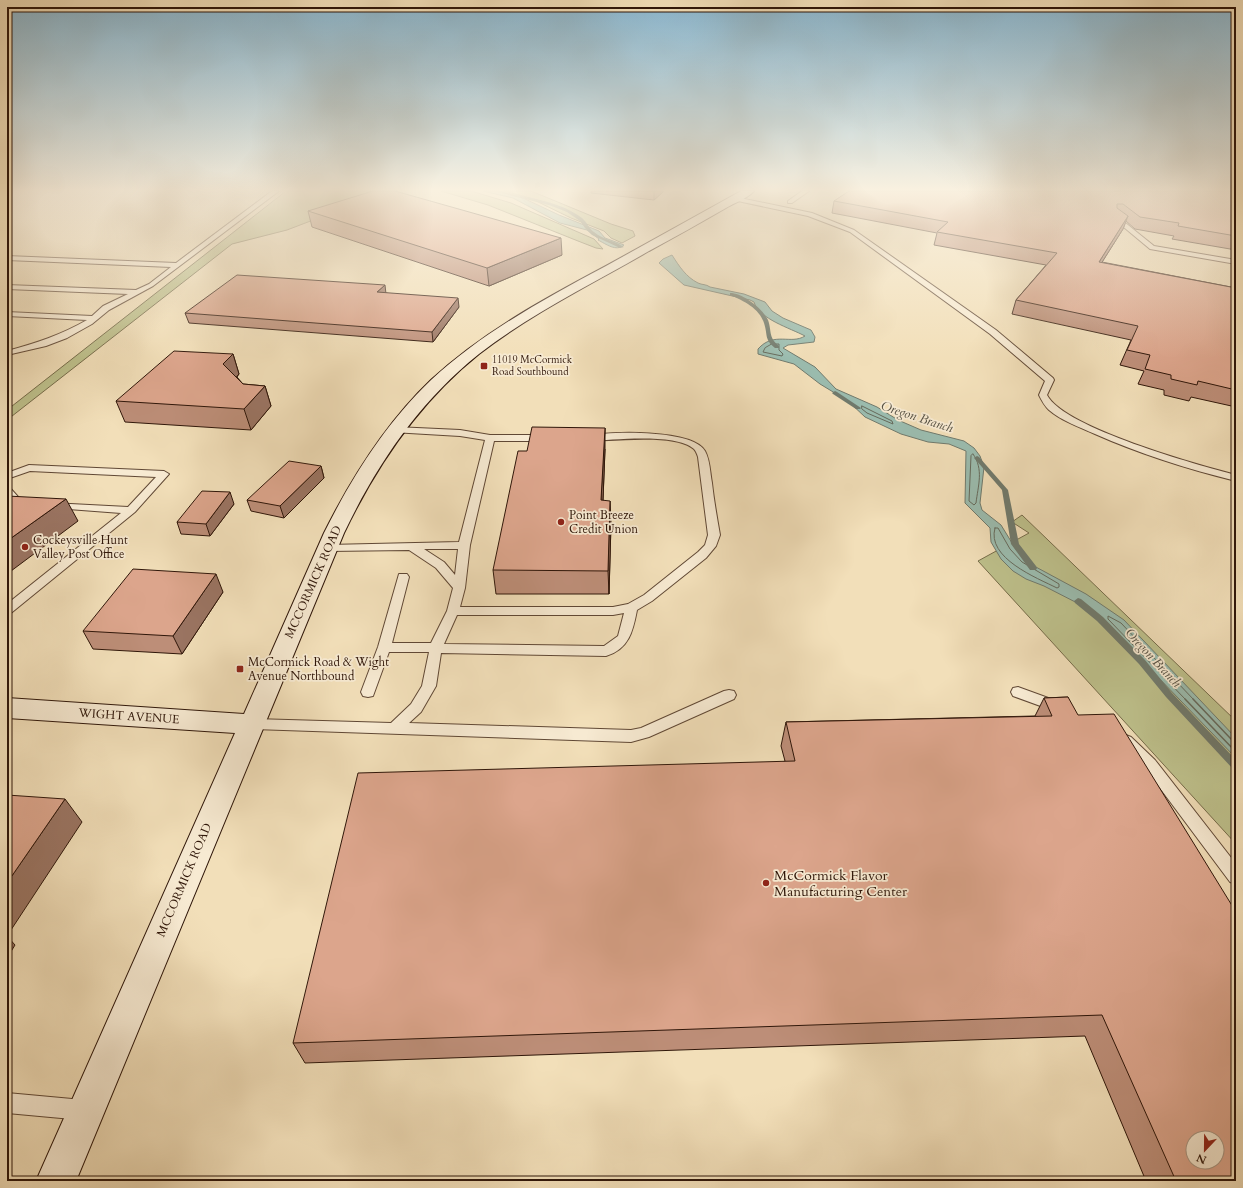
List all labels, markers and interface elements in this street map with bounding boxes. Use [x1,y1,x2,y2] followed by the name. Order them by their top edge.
[492,353,573,379] place label: 11019 McCormick Road Southbound
[479,361,489,371] marker: 11019 McCormick Road Southbound
[879,397,956,437] water label: Oregon Branch
[569,507,638,537] place label: Point Breeze Credit Union
[556,517,566,527] marker: Point Breeze Credit Union
[281,523,345,641] street label: MCCORMICK ROAD
[33,532,128,562] place label: Cockeysville Hunt Valley Post Office
[20,542,30,552] marker: Cockeysville Hunt Valley Post Office
[1121,624,1186,692] water label: Oregon Branch
[248,654,389,684] place label: McCormick Road & Wight Avenue Northbound
[235,664,245,674] marker: McCormick Road & Wight Avenue Northbound
[77,704,180,728] street label: WIGHT AVENUE
[153,820,215,939] street label: MCCORMICK ROAD
[774,866,908,901] place label: McCormick Flavor Manufacturing Center
[761,878,771,888] marker: McCormick Flavor Manufacturing Center
[1185,1130,1225,1170] north arrow
[1194,1150,1209,1168] text: N

